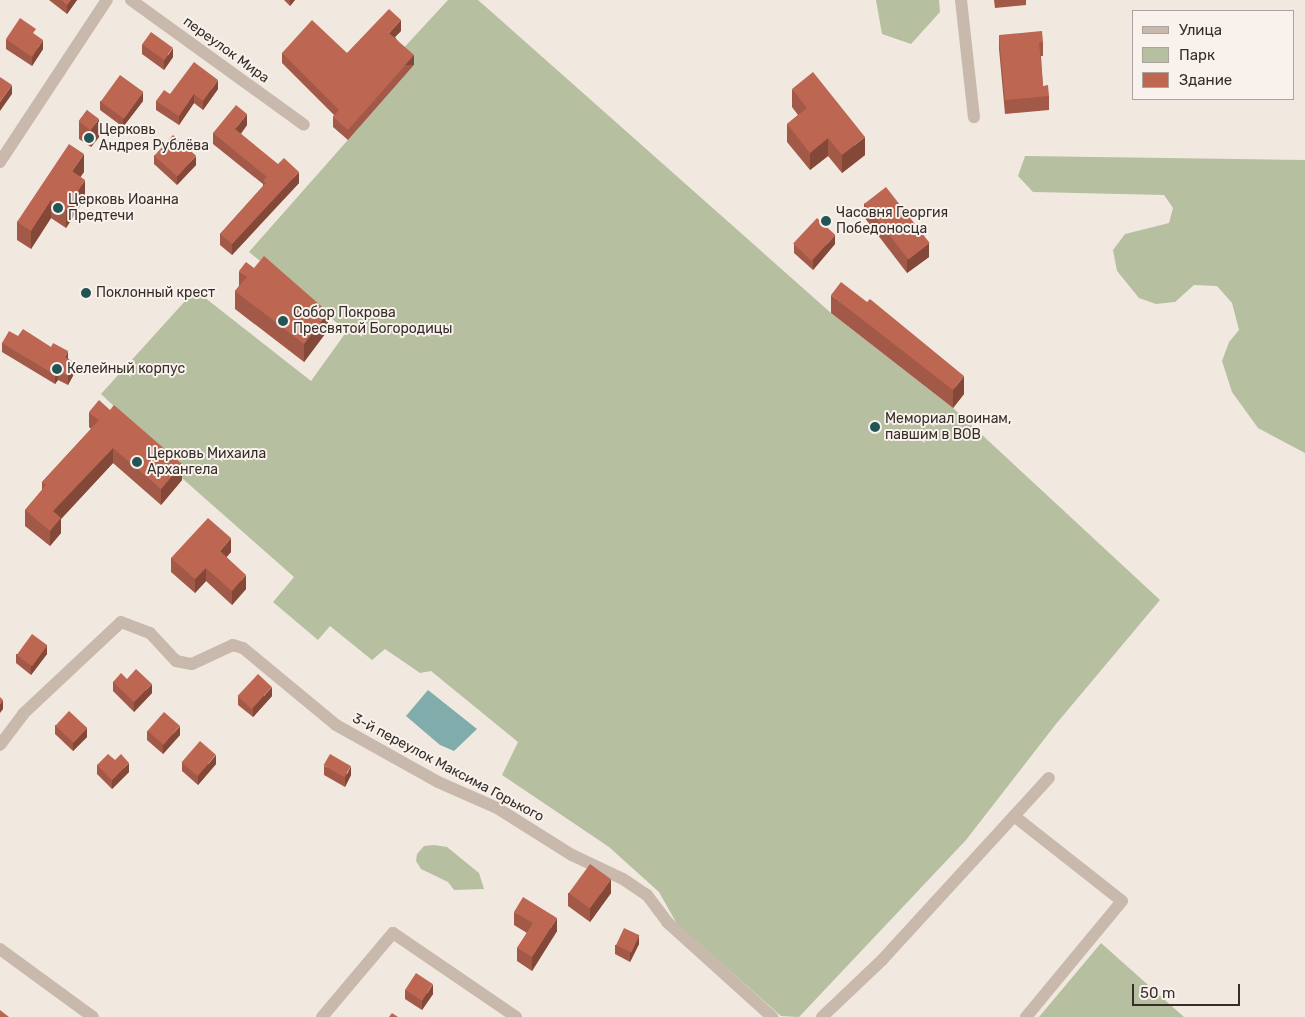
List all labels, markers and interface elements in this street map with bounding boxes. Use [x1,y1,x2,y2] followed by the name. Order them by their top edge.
[1132,10,1295,100] legend
[180,13,272,87] street label: переулок Мира
[1179,21,1222,39] text: Улица
[1179,46,1215,64] text: Парк
[1179,71,1232,89] text: Здание
[99,122,209,154] place label: Церковь Андрея Рублёва
[83,132,95,144] marker: Церковь Андрея Рублёва
[68,192,179,224] place label: Церковь Иоанна Предтечи
[52,202,64,214] marker: Церковь Иоанна Предтечи
[836,205,948,238] place label: Часовня Георгия Победоносца
[820,215,832,227] marker: Часовня Георгия Победоносца
[96,285,215,301] place label: Поклонный крест
[80,287,92,299] marker: Поклонный крест
[293,305,452,338] place label: Собор Покрова Пресвятой Богородицы
[277,315,289,327] marker: Собор Покрова Пресвятой Богородицы
[67,361,185,377] place label: Келейный корпус
[51,363,63,375] marker: Келейный корпус
[885,411,1011,444] place label: Мемориал воинам, павшим в ВОВ
[869,421,881,433] marker: Мемориал воинам, павшим в ВОВ
[147,446,266,478] place label: Церковь Михаила Архангела
[131,456,143,468] marker: Церковь Михаила Архангела
[349,710,547,826] street label: 3-й переулок Максима Горького
[1135,974,1242,1006] scale bar
[1140,984,1175,1002] text: 50 m

